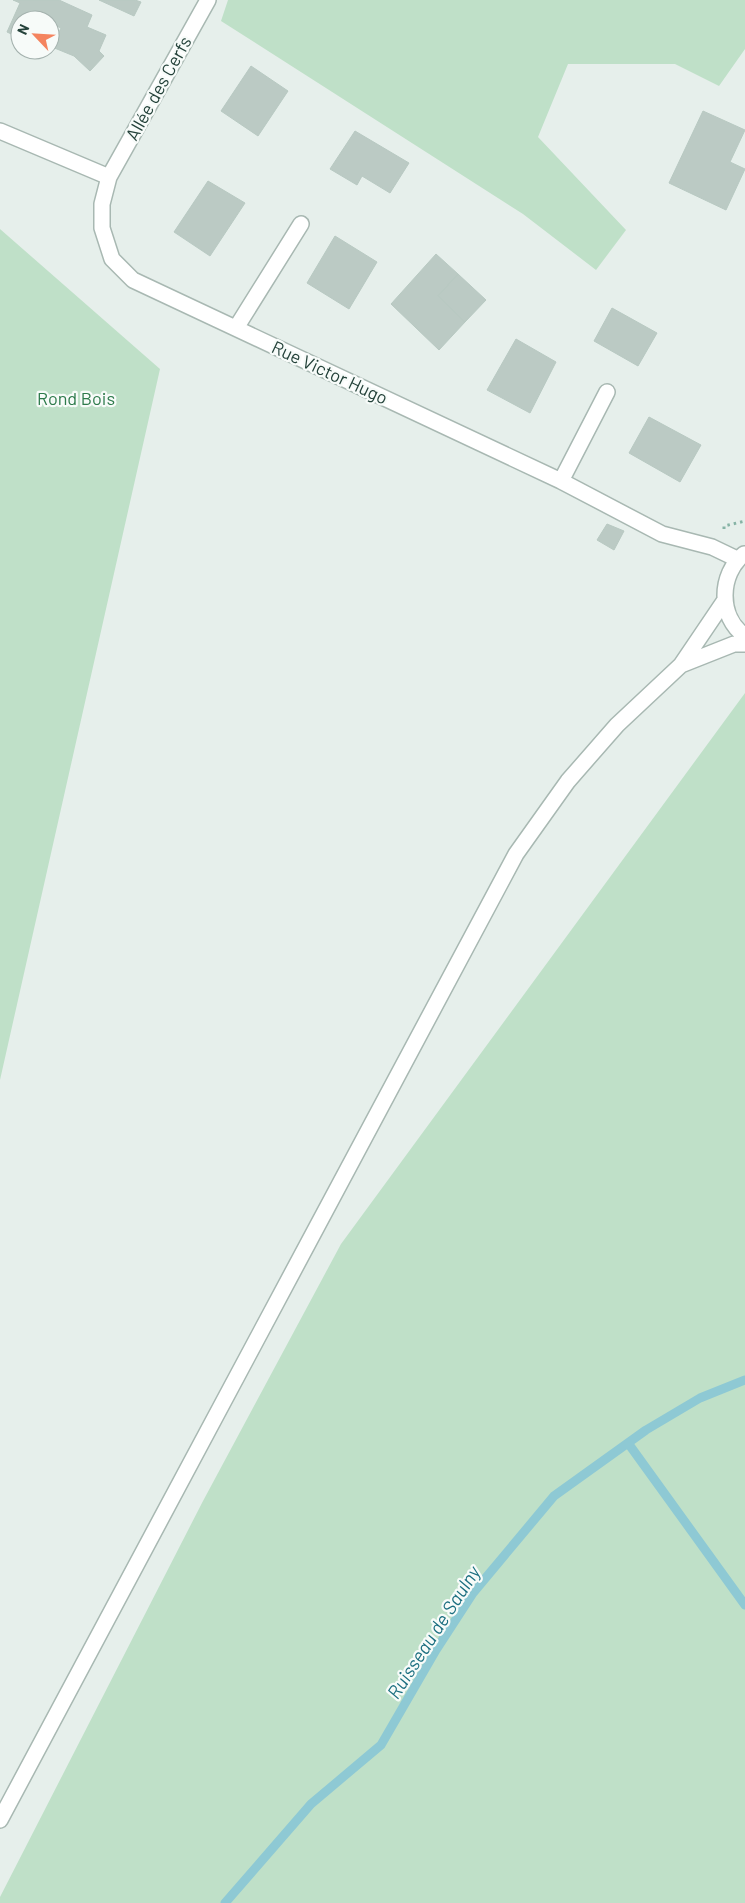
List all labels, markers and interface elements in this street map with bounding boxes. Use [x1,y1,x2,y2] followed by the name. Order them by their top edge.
[10,10,60,60] north arrow
[13,21,32,37] text: N
[120,32,196,144] street label: Allée des Cerfs
[268,336,392,408] street label: Rue Victor Hugo
[37,387,115,409] park label: Rond Bois
[382,1561,485,1703] water label: Ruisseau de Saulny

